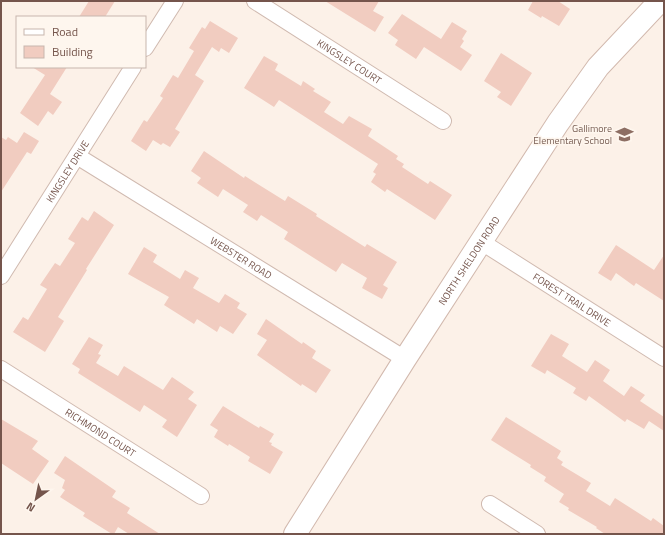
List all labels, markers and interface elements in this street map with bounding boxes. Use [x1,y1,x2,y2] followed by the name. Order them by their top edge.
[16,16,146,68] legend
[52,22,78,41] text: Road
[314,35,385,88] street label: KINGSLEY COURT
[52,42,93,61] text: Building
[533,121,612,148] place label: Gallimore Elementary School
[615,124,635,144] school or university icon: Gallimore Elementary School
[42,137,93,205] street label: KINGSLEY DRIVE
[434,213,503,308] street label: NORTH SHELDON ROAD
[207,233,275,282] street label: WEBSTER ROAD
[530,269,614,330] street label: FOREST TRAIL DRIVE
[62,404,139,461] street label: RICHMOND COURT
[16,479,56,519] north arrow
[23,499,38,516] text: N

